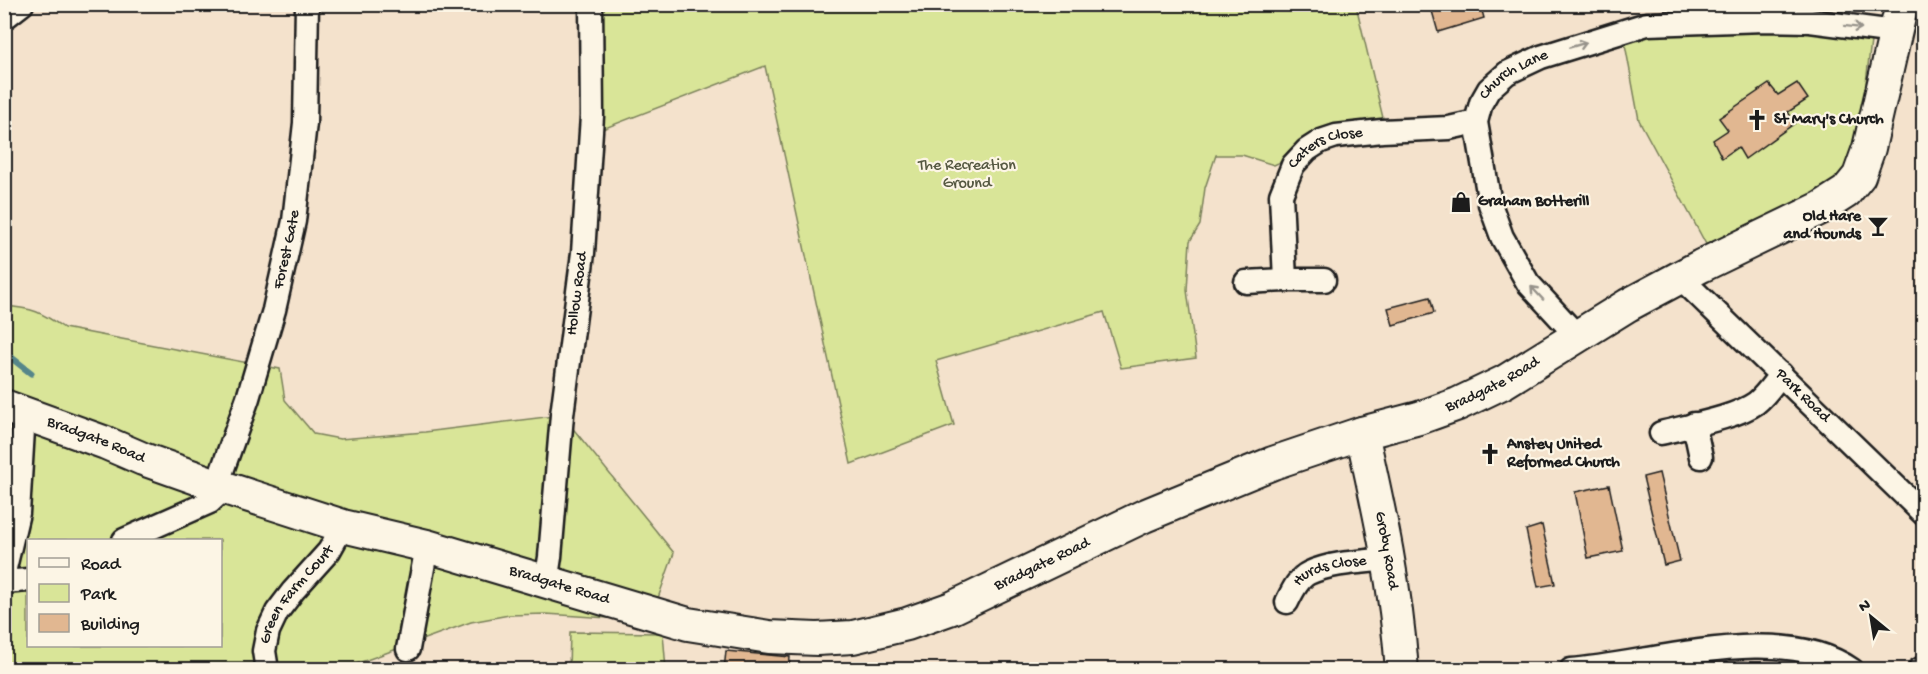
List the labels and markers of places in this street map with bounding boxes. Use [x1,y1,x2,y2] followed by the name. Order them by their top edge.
[1745,108,1769,132] church icon: St Mary's Church
[1774,111,1884,130] place label: St Mary's Church
[1449,190,1473,214] shop icon: Graham Botterill
[1478,193,1590,212] place label: Graham Botterill
[1783,208,1862,245] place label: Old Hare and Hounds
[1866,214,1890,238] bar icon: Old Hare and Hounds
[1506,436,1620,473] place label: Anstey United Reformed Church
[1478,442,1502,466] church icon: Anstey United Reformed Church

